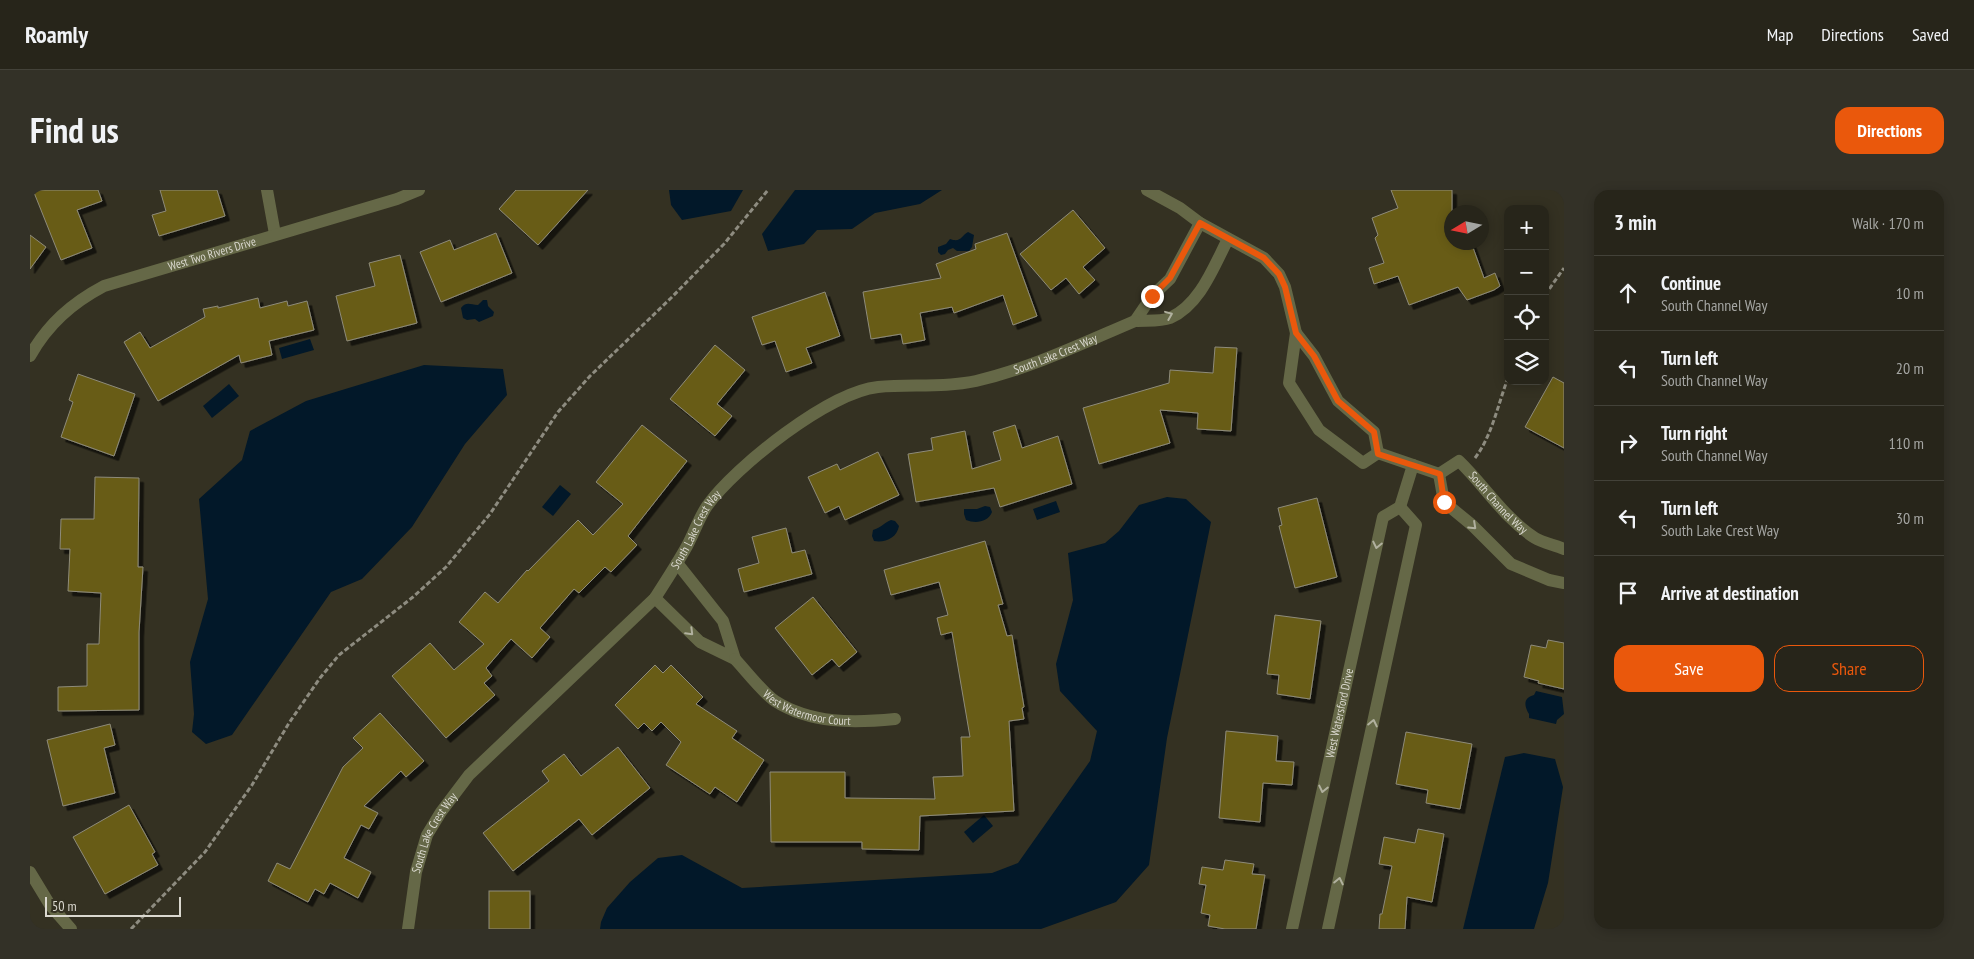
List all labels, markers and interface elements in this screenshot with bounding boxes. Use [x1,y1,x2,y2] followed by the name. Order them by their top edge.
[25,19,88,50] text: Roamly
[1767,23,1793,46] text: Map
[1821,23,1884,46] text: Directions
[1912,23,1949,46] text: Saved
[30,107,119,153] text: Find us
[1835,107,1944,154] button: Directions
[1444,205,1489,250] north arrow
[1504,205,1549,385] map controls
[1504,205,1549,250] button: +
[1614,209,1656,236] text: 3 min
[1852,213,1924,233] text: Walk · 170 m
[166,233,258,274] street label: West Two Rivers Drive
[1504,250,1549,295] button: −
[1661,271,1721,295] text: Continue
[1614,279,1642,307] icon: ahead
[1896,283,1924,303] text: 10 m
[1141,285,1164,308] route end
[1504,295,1549,340] button: locate
[1661,295,1767,315] text: South Channel Way
[1164,312,1173,322] one-way arrow
[1011,330,1100,377] street label: South Lake Crest Way
[1504,340,1549,385] button: layers
[1661,346,1718,370] text: Turn left
[1614,354,1642,382] icon: left
[1896,358,1924,378] text: 20 m
[1661,370,1767,390] text: South Channel Way
[1661,421,1727,445] text: Turn right
[1614,429,1642,457] icon: right
[1889,433,1924,453] text: 110 m
[1661,445,1767,465] text: South Channel Way
[1466,468,1531,537] street label: South Channel Way
[667,486,724,572] street label: South Lake Crest Way
[1433,491,1456,514] route start
[1661,496,1718,520] text: Turn left
[1614,504,1642,532] icon: left
[1896,508,1924,528] text: 30 m
[1467,520,1476,529] one-way arrow
[1661,520,1779,540] text: South Lake Crest Way
[1372,541,1383,550] one-way arrow
[1614,579,1642,607] icon: arrive
[1661,581,1799,605] text: Arrive at destination
[684,626,693,635] one-way arrow
[1614,645,1764,692] button: Save
[1774,645,1924,692] button: Share
[1322,667,1356,759] street label: West Watersford Drive
[760,686,852,728] street label: West Watermoor Court
[1367,718,1378,727] one-way arrow
[1318,785,1329,794] one-way arrow
[408,789,460,875] street label: South Lake Crest Way
[1333,877,1344,886] one-way arrow
[45,894,181,917] scale bar
[52,897,77,915] text: 50 m

